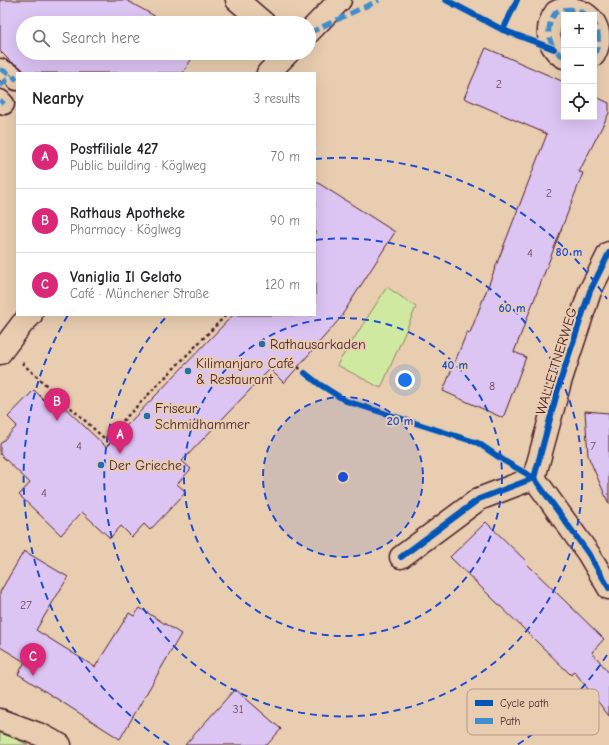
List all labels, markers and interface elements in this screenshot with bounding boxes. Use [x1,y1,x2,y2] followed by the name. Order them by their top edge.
[561,12,597,120] map controls
[561,12,597,48] button: +
[16,16,316,60] search box
[30,27,52,49] icon: search
[62,29,140,47] text: Search here
[561,48,597,84] button: −
[496,77,502,91] house number: 2
[561,84,597,120] button: locate
[32,89,83,108] text: Nearby
[254,91,300,106] text: 3 results
[70,140,158,158] text: Postfiliale 427
[41,149,49,164] text: A
[271,149,300,164] text: 70 m
[70,158,206,173] text: Public building · Köglweg
[546,186,552,200] house number: 2
[70,204,185,222] text: Rathaus Apotheke
[41,213,49,228] text: B
[270,213,300,228] text: 90 m
[70,222,181,237] text: Pharmacy · Köglweg
[556,245,582,259] text: 80 m
[527,246,533,260] house number: 4
[70,268,182,286] text: Vaniglia Il Gelato
[41,277,49,292] text: C
[265,277,300,292] text: 120 m
[70,286,209,301] text: Café · Münchener Straße
[499,301,525,315] text: 60 m
[532,305,581,417] street label: WALLEITNERWEG
[270,336,366,353] place label: Rathausarkaden
[257,339,267,349] marker: Rathausarkaden
[196,355,294,388] place label: Kilimanjaro Café & Restaurant
[442,358,468,372] text: 40 m
[183,366,193,376] marker: Kilimanjaro Café & Restaurant
[395,370,415,390] your location
[489,379,495,393] house number: 8
[44,388,70,421] pin: B
[155,400,250,433] place label: Friseur Schmidhammer
[142,411,152,421] marker: Friseur Schmidhammer
[387,414,413,428] text: 20 m
[107,421,133,454] pin: A
[76,439,82,453] house number: 4
[590,439,596,453] house number: 7
[109,457,182,474] place label: Der Grieche
[96,460,106,470] marker: Der Grieche
[336,470,350,484] centre of rings
[41,486,47,500] house number: 4
[20,598,32,612] house number: 27
[20,643,46,676] pin: C
[467,689,599,735] legend
[500,697,549,710] text: Cycle path
[233,702,244,716] house number: 31
[500,715,521,728] text: Path

